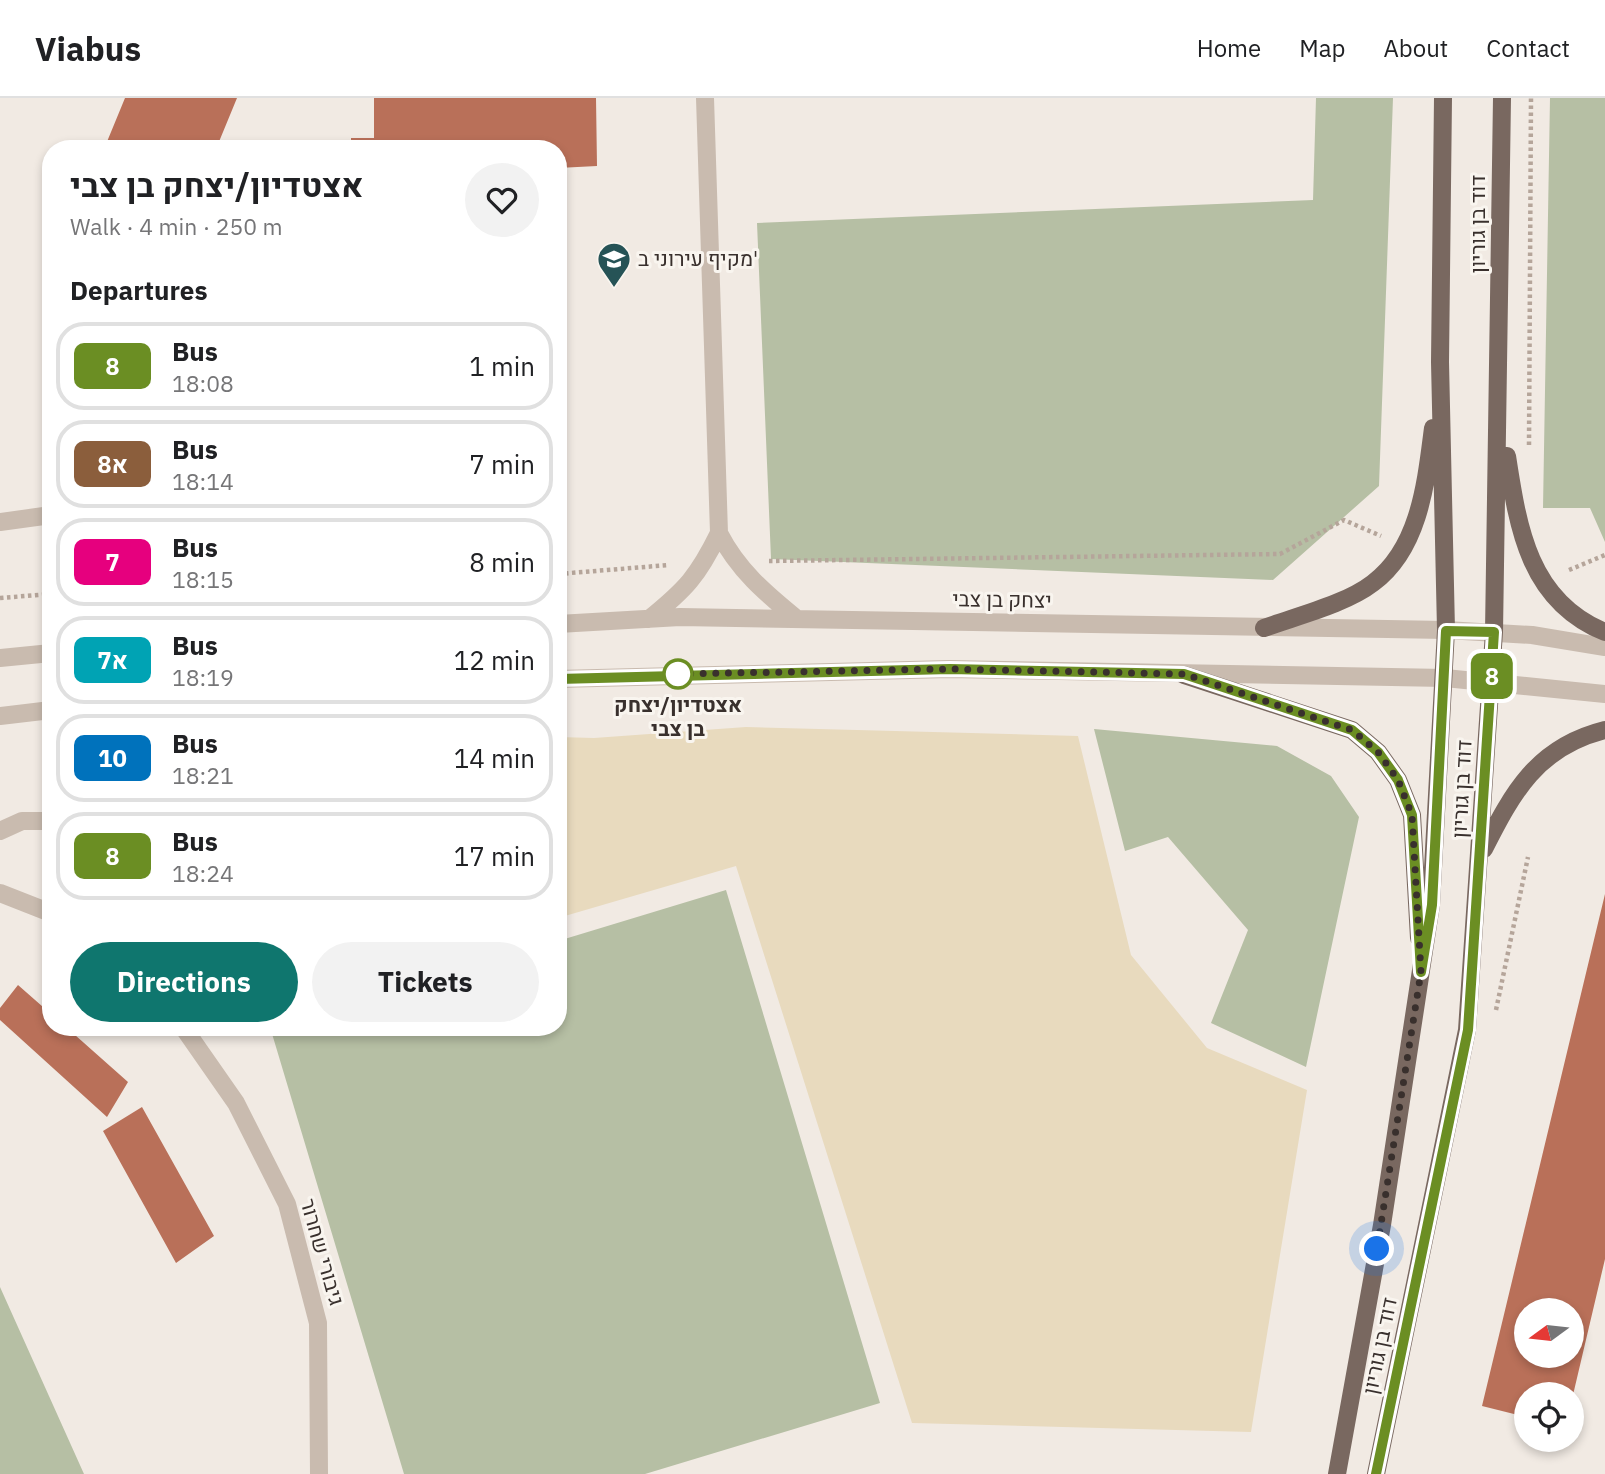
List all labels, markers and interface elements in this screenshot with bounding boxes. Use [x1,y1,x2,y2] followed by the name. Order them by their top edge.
[35,27,141,70] text: Viabus
[1197,32,1261,64] text: Home
[1299,32,1345,64] text: Map
[1383,32,1448,64] text: About
[1486,32,1570,64] text: Contact
[70,163,363,206] text: אצטדיון/יצחק בן צבי
[465,163,539,237] button: heart
[1463,175,1491,273] street label: דוד בן גוריון
[70,211,283,241] text: Walk · 4 min · 250 m
[595,240,633,289] school or university icon: מקיף עירוני ב'
[638,244,758,272] place label: מקיף עירוני ב'
[70,273,208,307] text: Departures
[172,334,218,368] text: Bus
[469,349,535,383] text: 1 min
[105,350,120,382] text: 8
[172,368,234,398] text: 18:08
[172,432,218,466] text: Bus
[469,447,535,481] text: 7 min
[97,448,128,480] text: 8א
[172,466,234,496] text: 18:14
[172,530,218,564] text: Bus
[469,545,535,579] text: 8 min
[105,546,120,578] text: 7
[172,564,234,594] text: 18:15
[952,584,1052,614] street label: יצחק בן צבי
[172,628,218,662] text: Bus
[454,643,535,677] text: 12 min
[97,644,128,676] text: 7א
[1469,653,1515,699] line badge: 8
[663,659,693,689] marker: אצטדיון/יצחק בן צבי
[1485,660,1499,692] text: 8
[172,662,234,692] text: 18:19
[614,690,742,742] place label: אצטדיון/יצחק בן צבי
[172,726,218,760] text: Bus
[1444,739,1478,839] street label: דוד בן גוריון
[454,741,535,775] text: 14 min
[98,742,127,774] text: 10
[172,760,234,790] text: 18:21
[172,824,218,858] text: Bus
[454,839,535,873] text: 17 min
[105,840,120,872] text: 8
[172,858,234,888] text: 18:24
[70,942,298,1022] button: Directions
[312,942,539,1022] button: Tickets
[294,1195,352,1308] street label: גיבורי שחרור
[1359,1231,1394,1266] your location
[1355,1295,1403,1397] street label: דוד בן גוריון
[1514,1298,1584,1368] north arrow
[1514,1298,1584,1452] map controls
[1514,1382,1584,1452] button: locate

